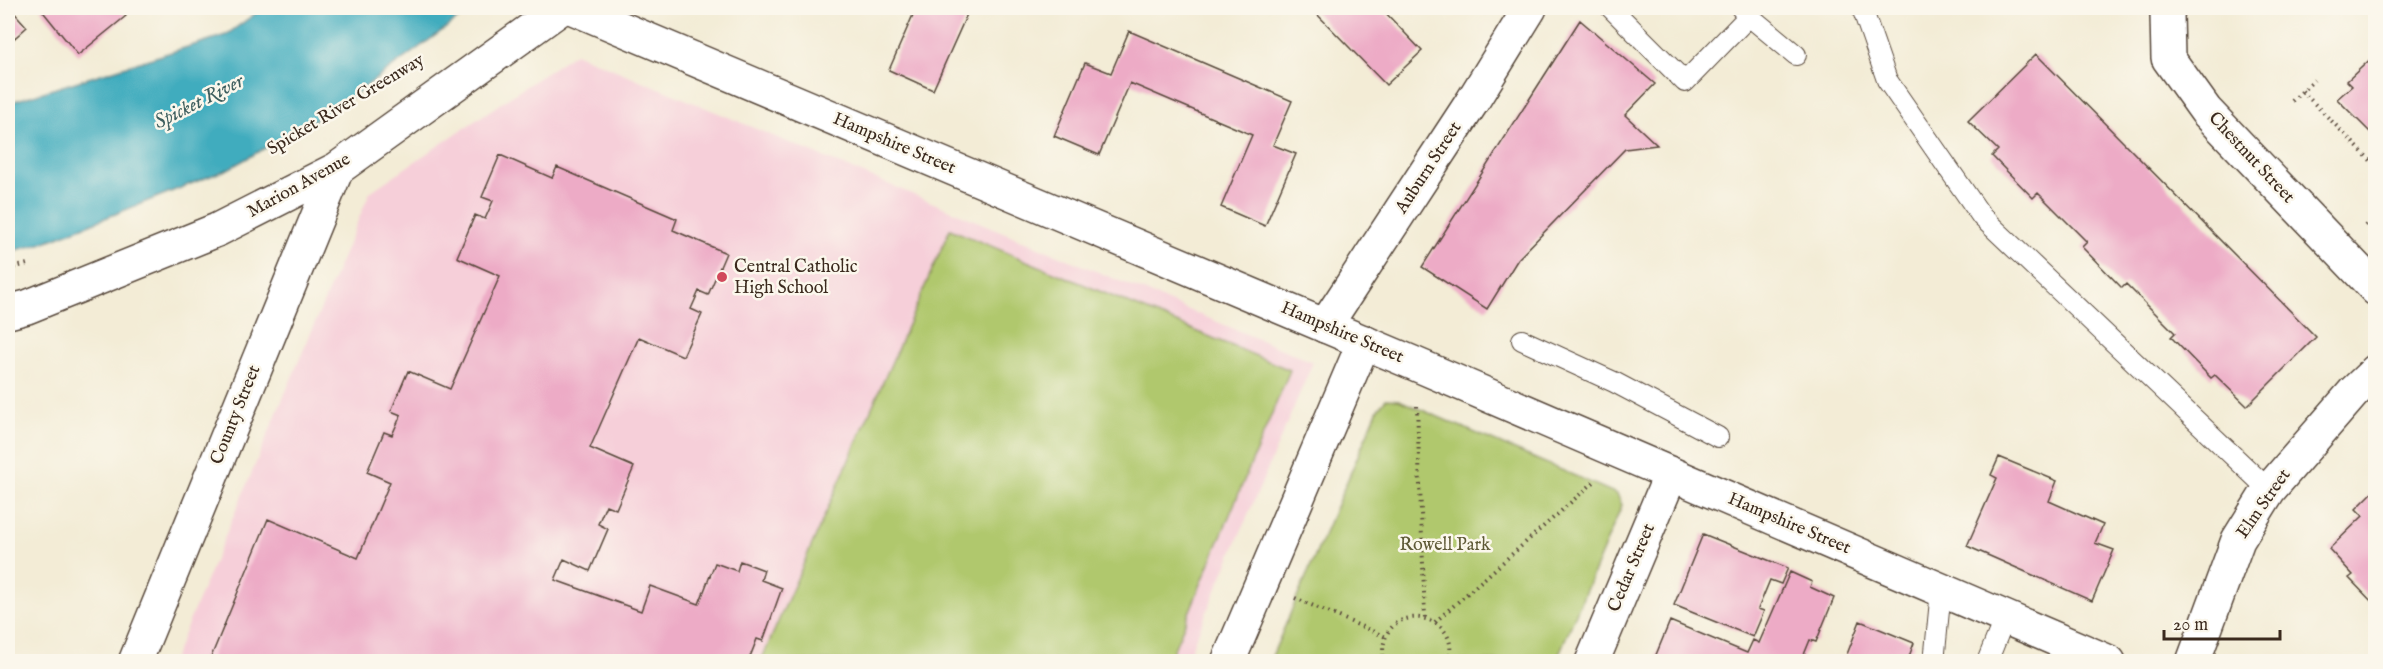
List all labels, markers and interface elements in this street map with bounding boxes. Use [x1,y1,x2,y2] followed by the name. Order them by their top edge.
[263,49,429,161] street label: Spicket River Greenway
[150,68,249,135] water label: Spicket River
[2203,107,2299,209] street label: Chestnut Street
[829,108,959,180] street label: Hampshire Street
[1390,118,1467,219] street label: Auburn Street
[243,148,355,224] street label: Marion Avenue
[734,256,858,300] place label: Central Catholic High School
[715,270,729,284] marker: Central Catholic High School
[1277,297,1407,369] street label: Hampshire Street
[206,362,266,468] street label: County Street
[2232,465,2296,543] street label: Elm Street
[1724,488,1854,560] street label: Hampshire Street
[1603,520,1661,616] street label: Cedar Street
[1399,534,1491,557] park label: Rowell Park
[2164,603,2280,641] scale bar
[2173,614,2208,637] text: 20 m

